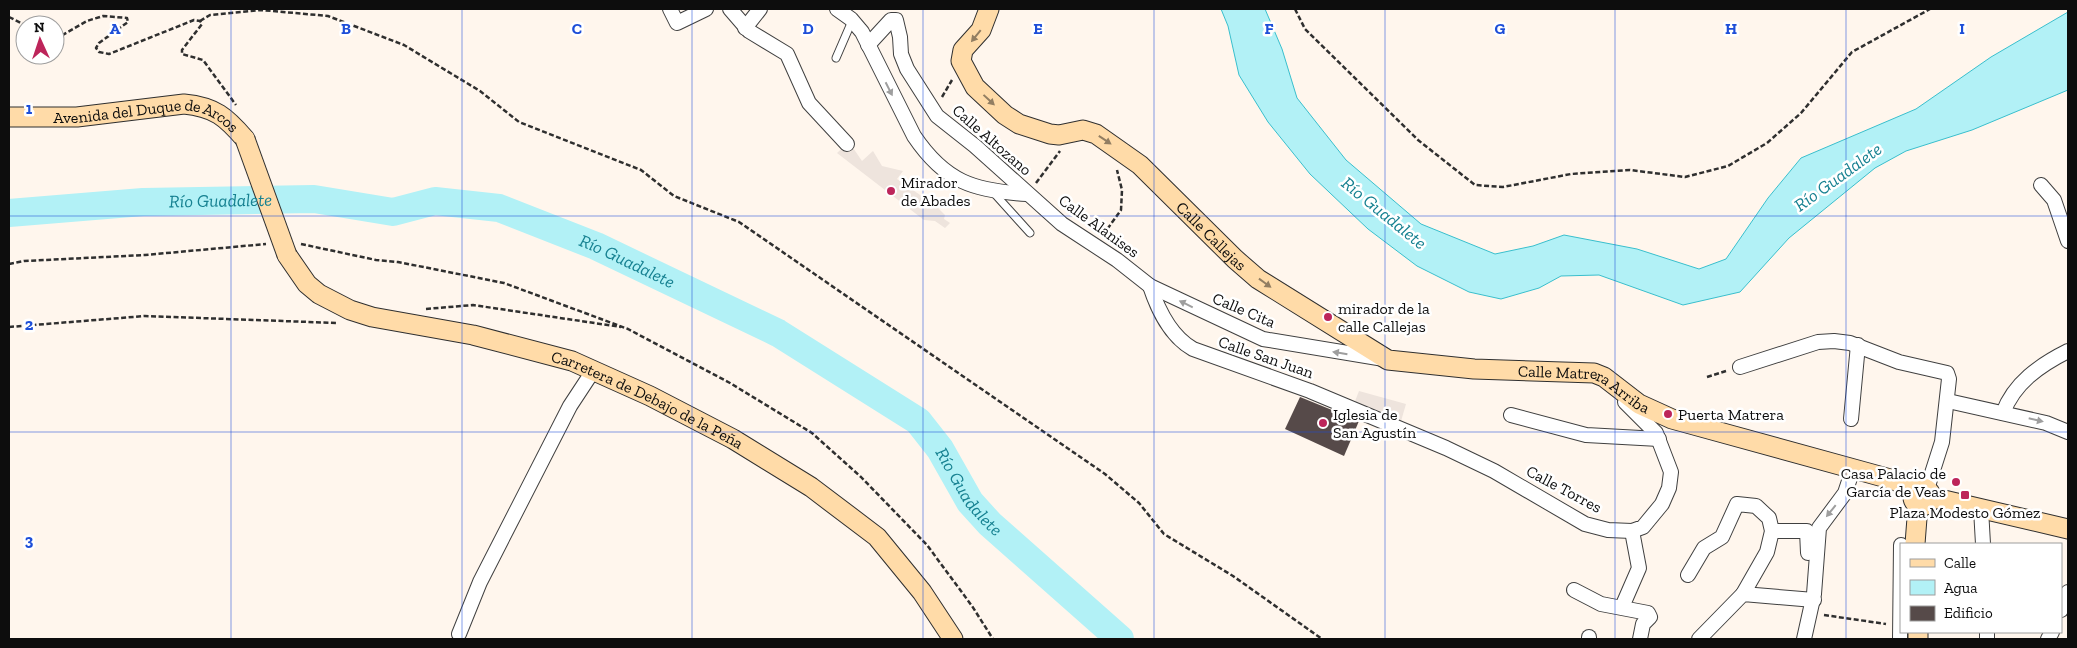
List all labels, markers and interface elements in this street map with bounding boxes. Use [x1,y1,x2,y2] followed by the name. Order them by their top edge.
[15,15,65,65] north arrow
[34,19,45,36] text: N
[110,19,121,38] text: A
[341,19,351,38] text: B
[572,19,582,38] text: C
[802,19,814,38] text: D
[1033,19,1043,38] text: E
[1264,19,1274,38] text: F
[1495,19,1506,38] text: G
[1725,19,1737,38] text: H
[1959,19,1965,38] text: I
[970,29,981,42] one-way arrow
[885,82,893,96] one-way arrow
[53,94,243,136] street label: Avenida del Duque de Arcos
[982,94,994,106] one-way arrow
[26,99,33,118] text: 1
[949,101,1035,179] street label: Calle Altozano
[1098,135,1112,145] one-way arrow
[1790,138,1886,216] water label: Río Guadalete
[1337,172,1431,254] water label: Río Guadalete
[901,173,970,210] place label: Mirador de Abades
[885,185,897,197] marker: Mirador de Abades
[169,189,272,213] water label: Río Guadalete
[1055,190,1143,262] street label: Calle Alanises
[1173,197,1251,274] street label: Calle Callejas
[576,230,679,293] water label: Río Guadalete
[1258,278,1272,288] one-way arrow
[1210,288,1278,332] street label: Calle Cita
[1338,299,1430,336] place label: mirador de la calle Callejas
[1179,300,1194,308] one-way arrow
[1322,311,1334,323] marker: mirador de la calle Callejas
[25,315,34,334] text: 2
[1216,332,1317,382] street label: Calle San Juan
[549,346,747,453] street label: Carretera de Debajo de la Peña
[1331,349,1347,357] one-way arrow
[1518,361,1653,417] street label: Calle Matrera Arriba
[1333,405,1417,442] place label: Iglesia de San Agustín
[1678,405,1784,424] place label: Puerta Matrera
[1662,408,1674,420] marker: Puerta Matrera
[2029,416,2044,424] one-way arrow
[1317,417,1329,429] marker: Iglesia de San Agustín
[931,444,1007,541] water label: Río Guadalete
[1523,461,1605,517] street label: Calle Torres
[1841,464,1946,501] place label: Casa Palacio de García de Veas
[1950,476,1962,488] marker: Casa Palacio de García de Veas
[1959,489,1971,501] marker: Plaza Modesto Gómez
[1889,503,2041,522] place label: Plaza Modesto Gómez
[1825,504,1836,517] one-way arrow
[25,531,34,550] text: 3
[1900,543,2062,633] legend
[1944,554,1976,572] text: Calle
[1944,579,1977,597] text: Agua
[1944,604,1993,622] text: Edificio

